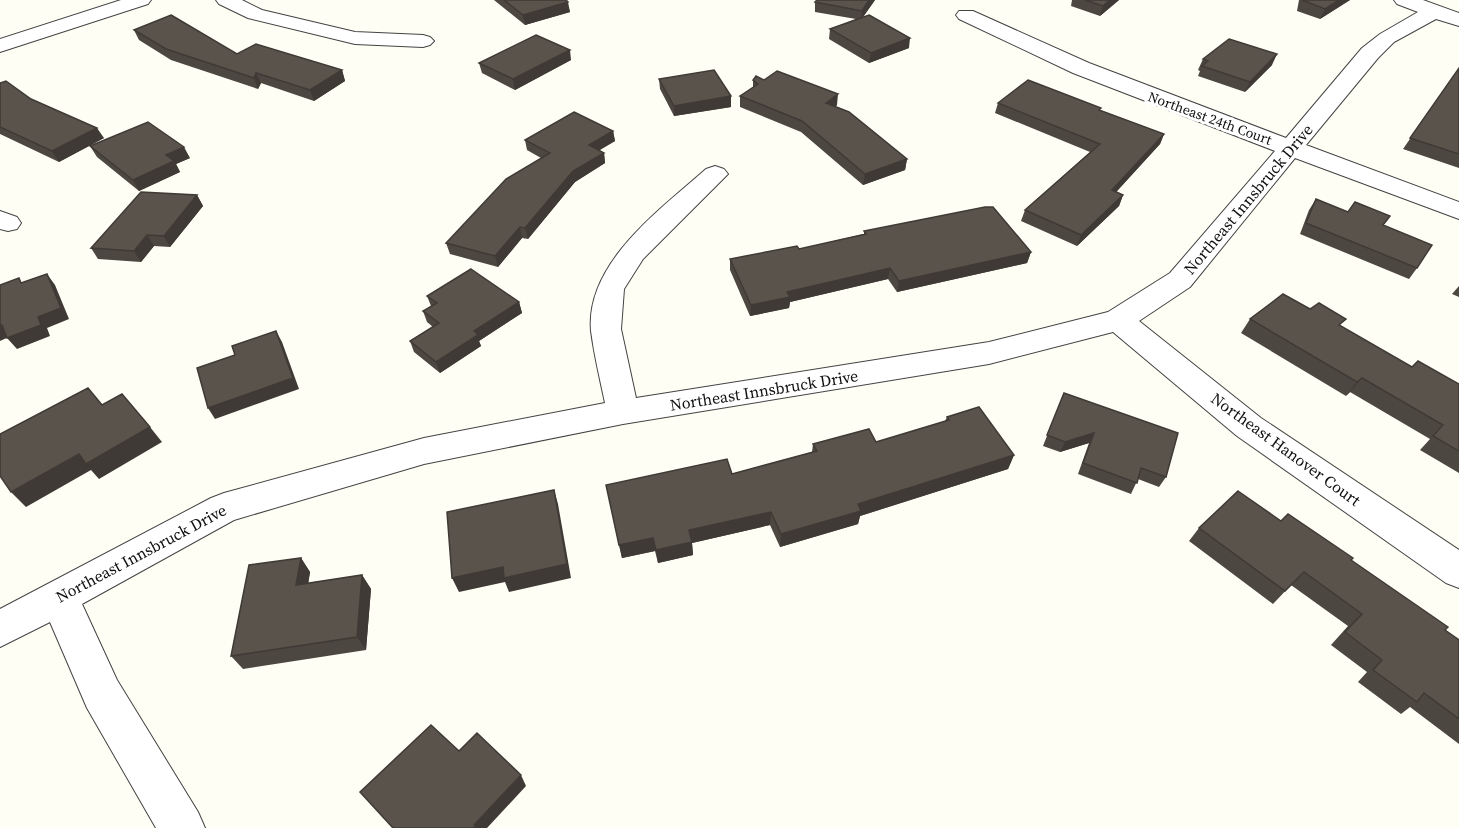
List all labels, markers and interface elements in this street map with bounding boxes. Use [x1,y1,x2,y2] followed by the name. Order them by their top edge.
[1145,86,1275,150] street label: Northeast 24th Court
[1178,119,1318,279] street label: Northeast Innsbruck Drive
[668,364,860,416] street label: Northeast Innsbruck Drive
[1207,387,1366,511] street label: Northeast Hanover Court
[52,499,230,607] street label: Northeast Innsbruck Drive

